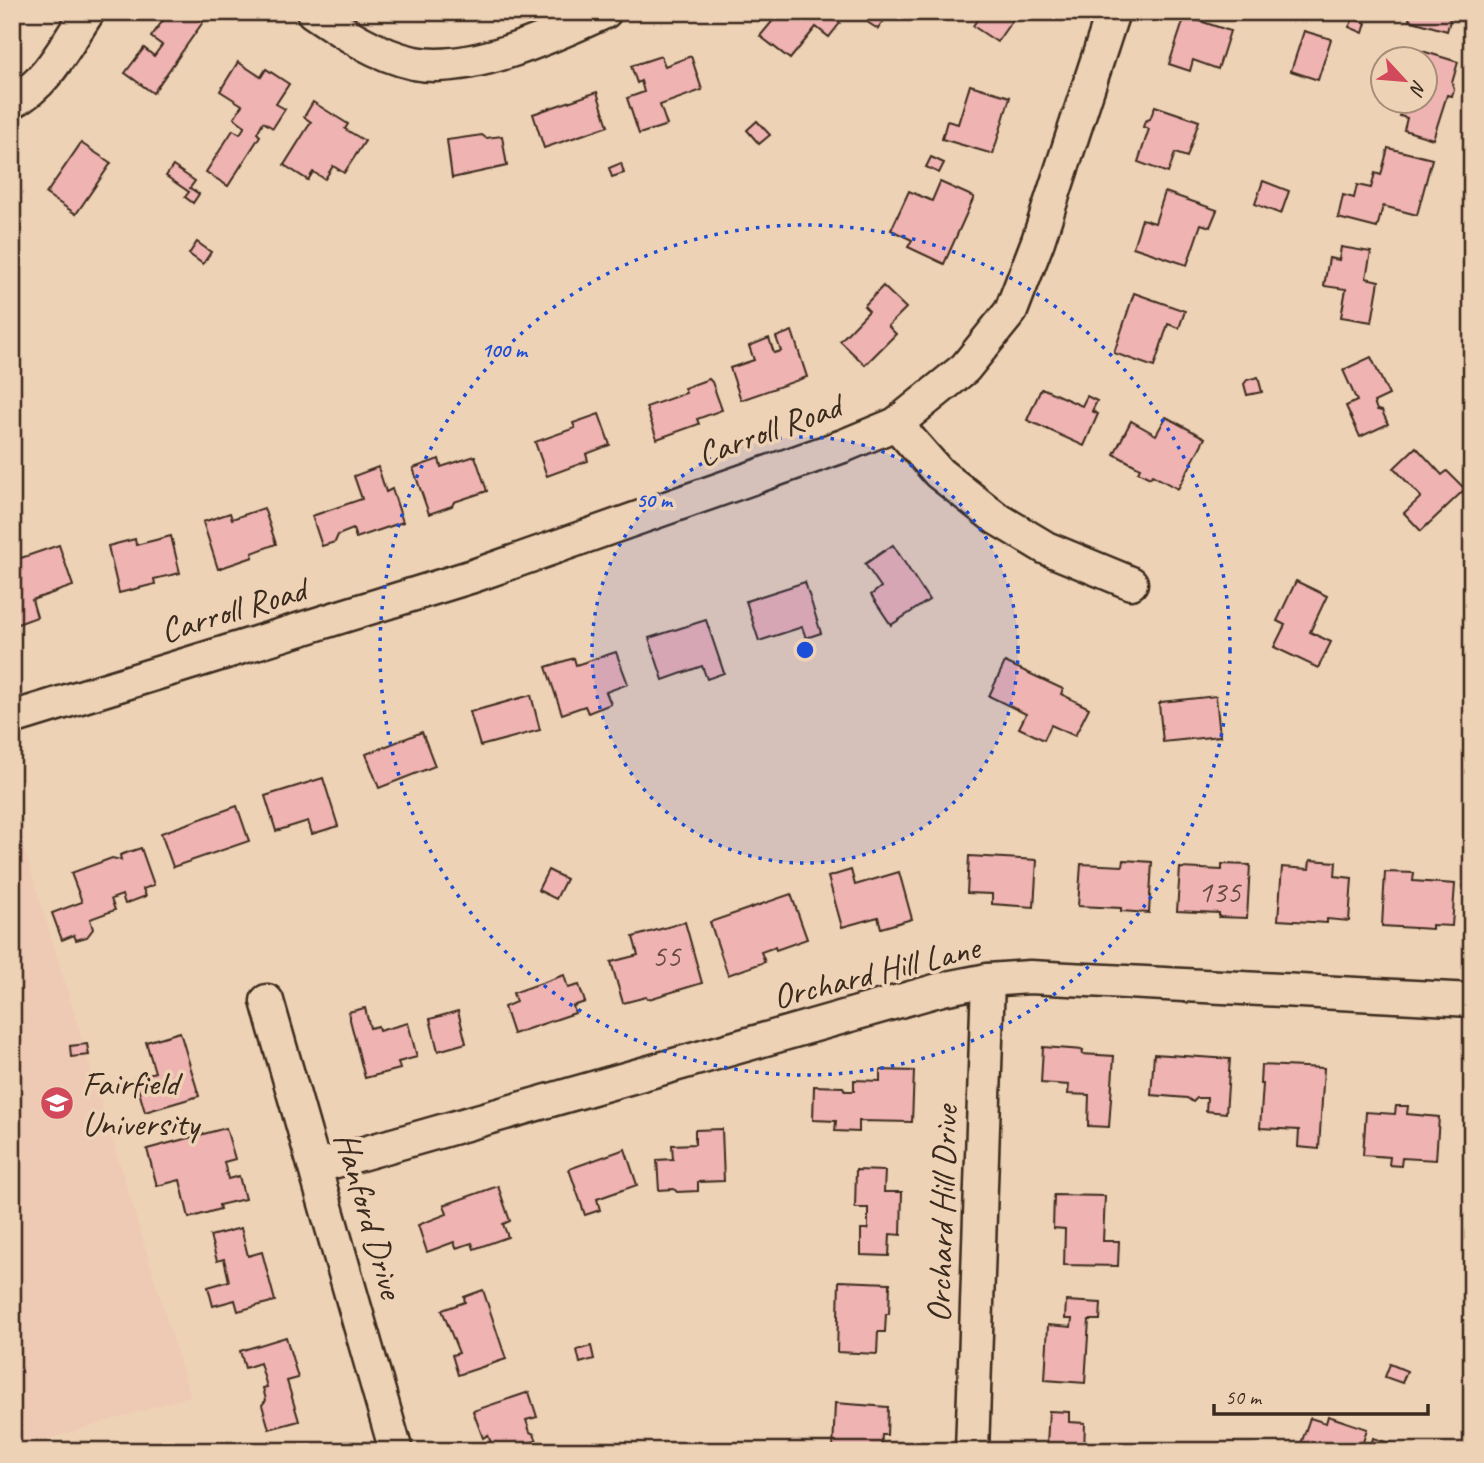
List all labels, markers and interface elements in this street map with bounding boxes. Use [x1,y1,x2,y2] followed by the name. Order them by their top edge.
[1368,46,1438,116] north arrow
[1404,76,1432,100] text: N
[481,337,529,363] text: 100 m
[691,381,852,477] street label: Carroll Road
[636,487,674,513] text: 50 m
[155,565,316,653] street label: Carroll Road
[793,638,817,662] centre of rings
[1197,871,1242,912] house number: 135
[768,924,986,1019] street label: Orchard Hill Lane
[652,935,682,976] house number: 55
[82,1061,202,1146] place label: Fairfield University
[38,1084,76,1122] school or university icon: Fairfield University
[916,1102,968,1323] street label: Orchard Hill Drive
[324,1127,415,1306] street label: Hanford Drive
[1214,1372,1428,1416] scale bar
[1225,1384,1263,1410] text: 50 m

